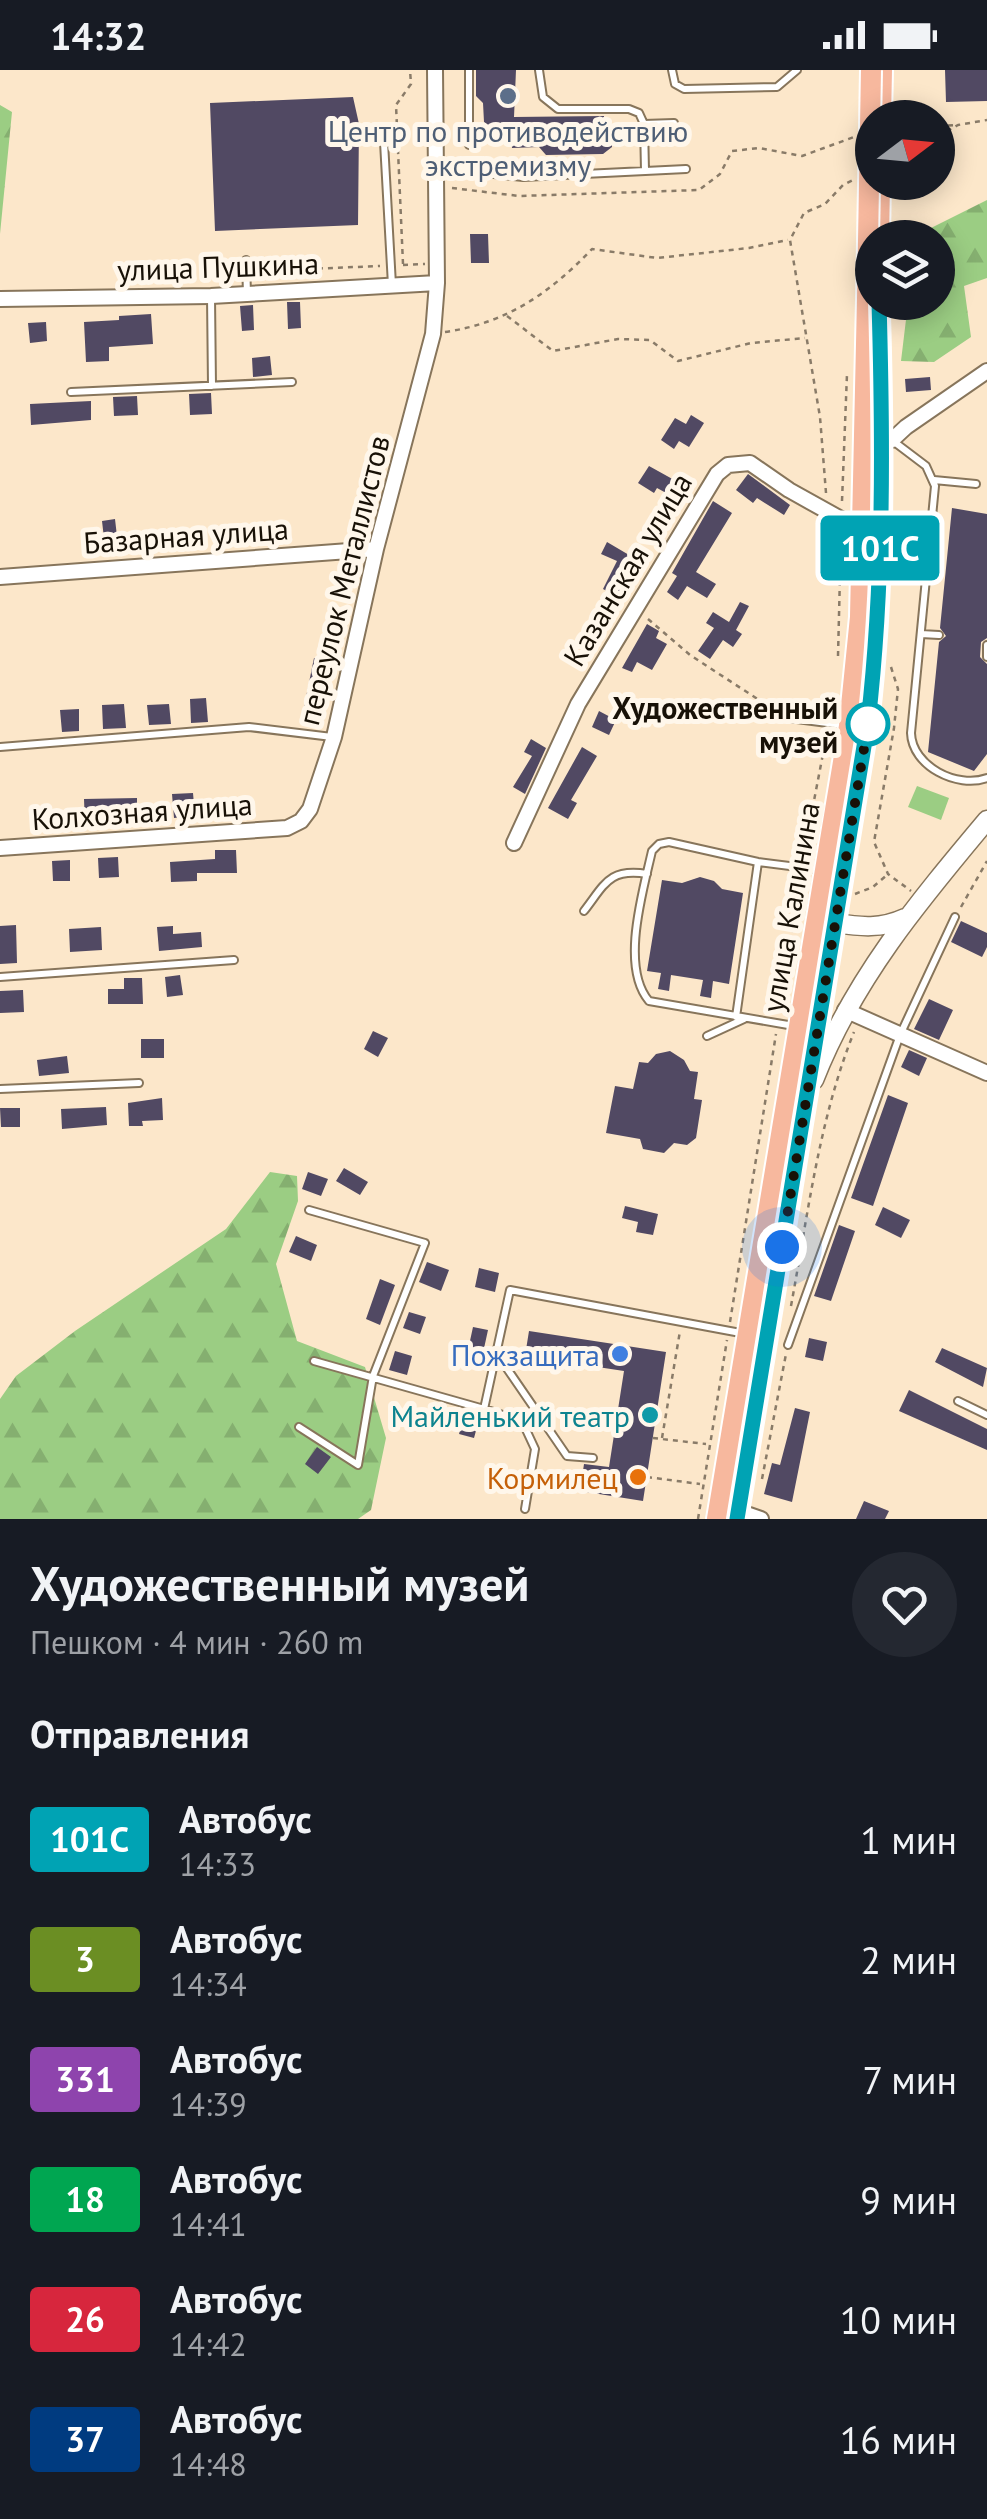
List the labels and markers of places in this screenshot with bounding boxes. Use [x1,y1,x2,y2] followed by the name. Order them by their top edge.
[497,85,519,107] marker: Центр по противодействию экстремизму
[328,111,688,184] place label: Центр по противодействию экстремизму
[612,688,838,761] place label: Художественный музей
[847,703,889,745] marker: Художественный музей
[451,1335,600,1374] place label: Пожзащита
[609,1343,631,1365] marker: Пожзащита
[390,1396,630,1435] place label: Майленький театр
[639,1404,661,1426] marker: Майленький театр
[487,1458,618,1497] place label: Кормилец
[627,1466,649,1488] marker: Кормилец

